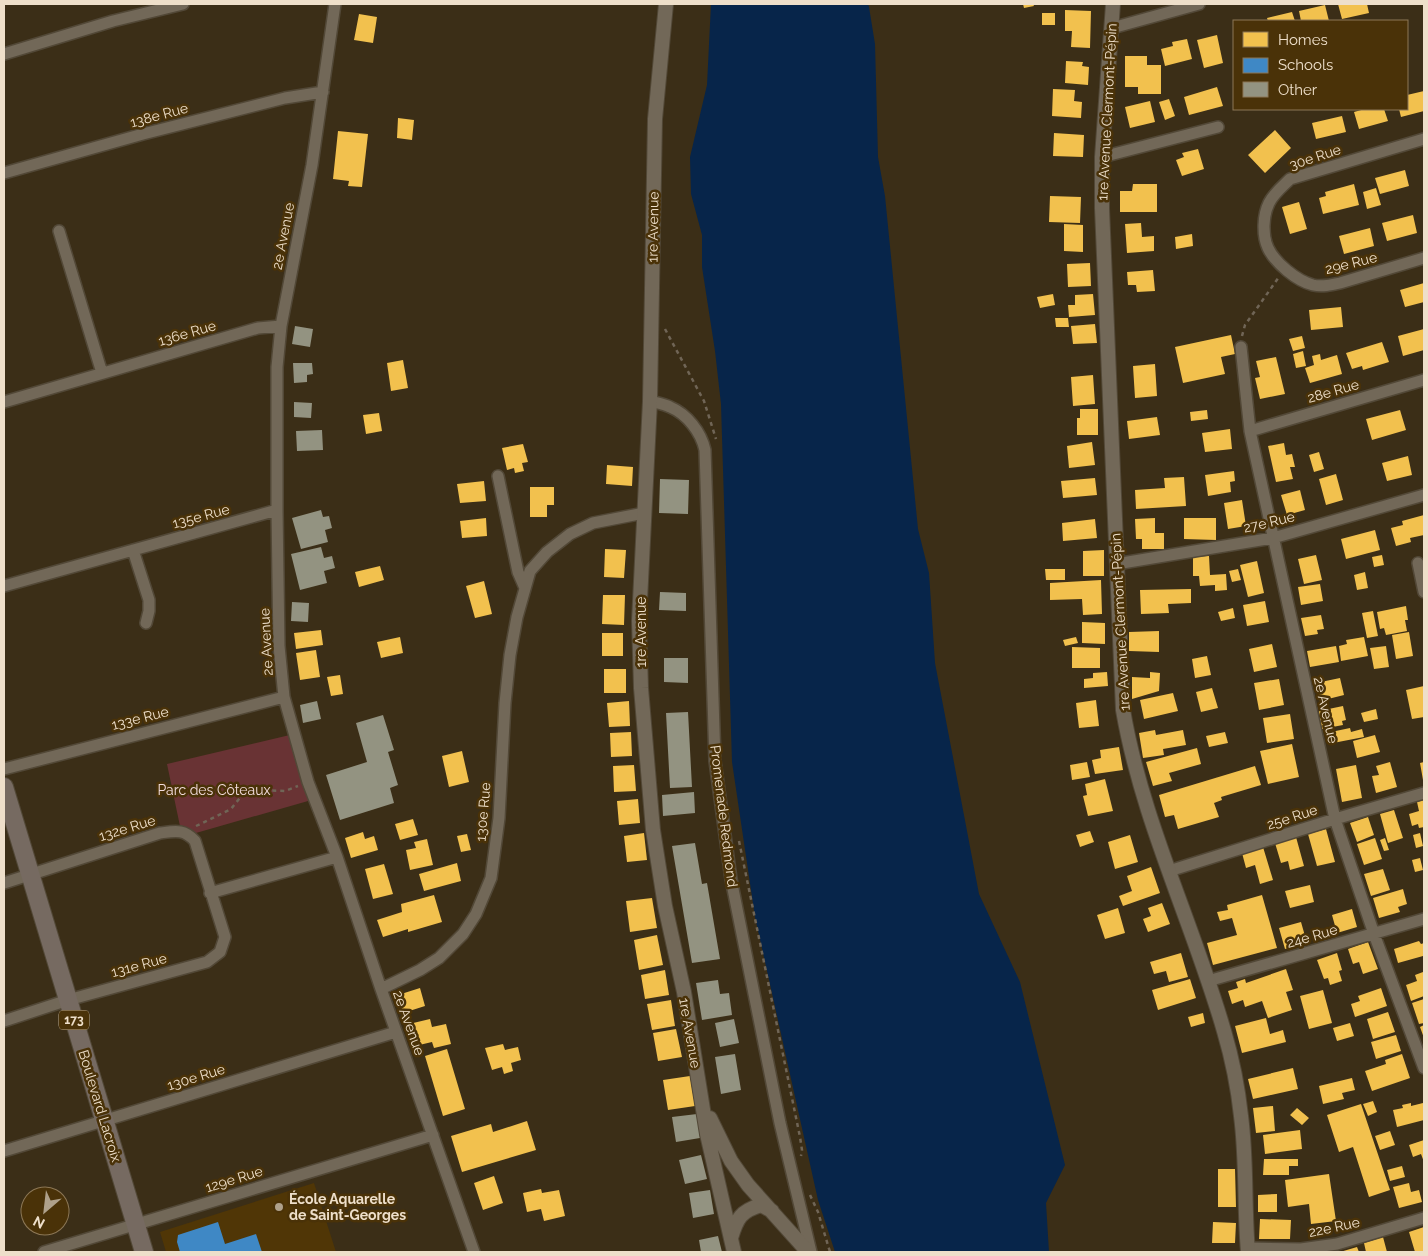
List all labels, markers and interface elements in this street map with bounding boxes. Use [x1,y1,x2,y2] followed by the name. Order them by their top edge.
[1233,20,1408,110] legend
[1094,23,1120,201] street label: 1re Avenue Clermont-Pépin
[1278,31,1328,49] text: Homes
[1278,56,1333,74] text: Schools
[1278,81,1318,99] text: Other
[128,100,190,130] street label: 138e Rue
[1287,141,1343,173] street label: 30e Rue
[644,191,662,263] street label: 1re Avenue
[269,201,297,271] street label: 2e Avenue
[1323,249,1379,277] street label: 29e Rue
[156,317,218,349] street label: 136e Rue
[1305,376,1361,406] street label: 28e Rue
[171,501,231,531] street label: 135e Rue
[1242,508,1296,536] street label: 27e Rue
[1107,533,1133,711] street label: 1re Avenue Clermont-Pépin
[633,596,649,668] street label: 1re Avenue
[256,608,276,676] street label: 2e Avenue
[1311,675,1341,745] street label: 2e Avenue
[110,703,170,733] street label: 133e Rue
[707,744,741,888] street label: Promenade Redmond
[157,782,271,798] park label: Parc des Côteaux
[472,782,494,842] street label: 130e Rue
[1265,801,1319,833] street label: 25e Rue
[97,812,157,844] street label: 132e Rue
[1285,921,1339,951] street label: 24e Rue
[109,950,169,980] street label: 131e Rue
[390,988,428,1058] street label: 2e Avenue
[676,997,704,1069] street label: 1re Avenue
[59,1010,89,1030] road number: 173
[75,1048,125,1164] street label: Boulevard Lacroix
[165,1061,227,1093] street label: 130e Rue
[204,1163,264,1195] street label: 129e Rue
[20,1186,70,1236] north arrow
[289,1190,406,1223] place label: École Aquarelle de Saint-Georges
[273,1201,285,1213] marker: École Aquarelle de Saint-Georges
[30,1213,47,1232] text: N
[1307,1214,1361,1240] street label: 22e Rue

